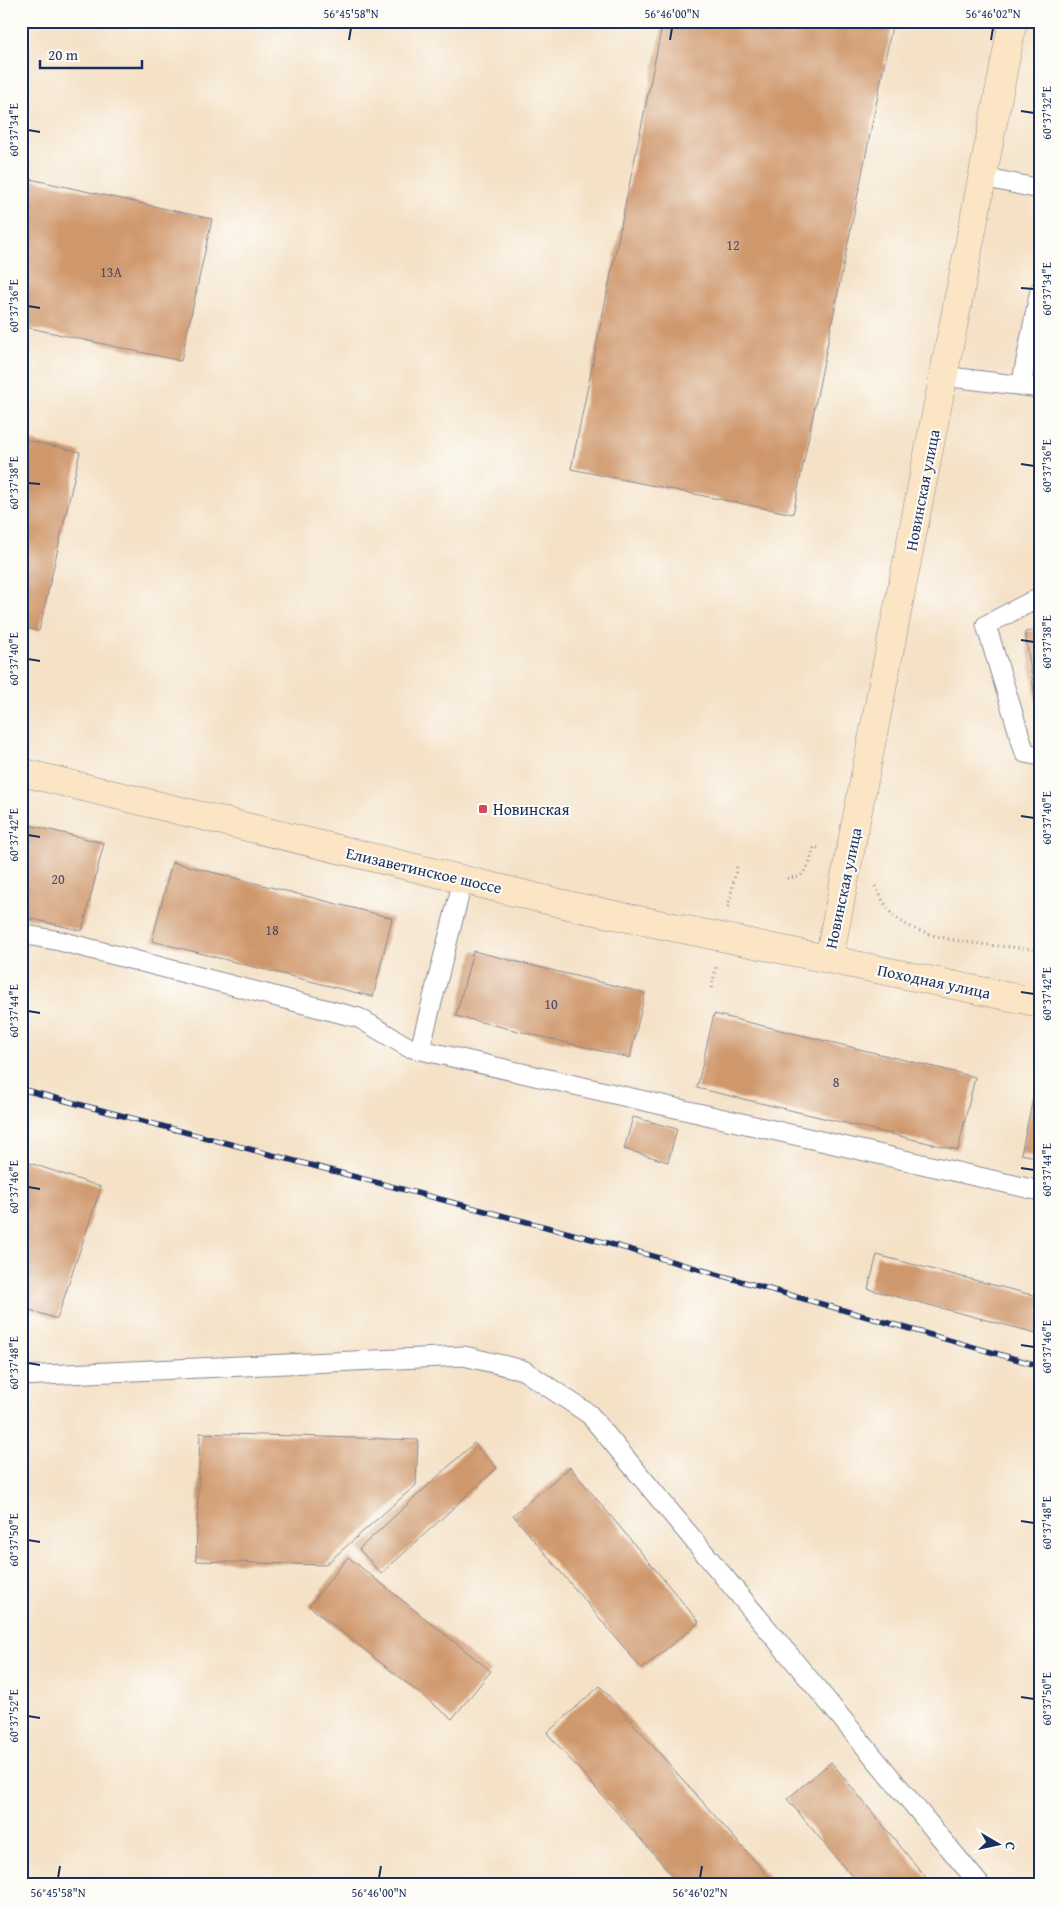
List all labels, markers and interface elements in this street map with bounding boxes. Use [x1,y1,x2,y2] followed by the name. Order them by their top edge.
[323,5,379,22] text: 56°45'58"N
[644,5,700,22] text: 56°46'00"N
[965,5,1021,22] text: 56°46'02"N
[40,38,142,70] scale bar
[48,44,79,65] text: 20 m
[1038,86,1055,140] text: 60°37'32"E
[5,103,22,157] text: 60°37'34"E
[726,235,740,255] house number: 12
[100,262,122,282] house number: 13А
[1038,262,1055,316] text: 60°37'34"E
[5,279,22,333] text: 60°37'36"E
[898,427,946,553] street label: Новинская улица
[1038,439,1055,493] text: 60°37'36"E
[5,456,22,510] text: 60°37'38"E
[1038,615,1055,669] text: 60°37'38"E
[5,632,22,686] text: 60°37'40"E
[1038,791,1055,845] text: 60°37'40"E
[493,797,570,821] place label: Новинская
[477,803,489,815] marker: Новинская
[5,808,22,862] text: 60°37'42"E
[818,825,868,951] street label: Новинская улица
[344,840,504,900] street label: Елизаветинское шоссе
[51,869,65,889] house number: 20
[265,920,279,940] house number: 18
[875,957,993,1005] street label: Походная улица
[1038,967,1055,1021] text: 60°37'42"E
[5,984,22,1038] text: 60°37'44"E
[544,994,558,1014] house number: 10
[833,1072,840,1092] house number: 8
[1038,1143,1055,1197] text: 60°37'44"E
[5,1160,22,1214] text: 60°37'46"E
[1038,1320,1055,1374] text: 60°37'46"E
[5,1336,22,1390] text: 60°37'48"E
[1038,1496,1055,1550] text: 60°37'48"E
[5,1513,22,1567] text: 60°37'50"E
[1038,1672,1055,1726] text: 60°37'50"E
[5,1689,22,1743] text: 60°37'52"E
[974,1818,1024,1868] north arrow
[1000,1841,1021,1852] text: С
[30,1884,86,1901] text: 56°45'58"N
[351,1884,407,1901] text: 56°46'00"N
[672,1884,728,1901] text: 56°46'02"N

